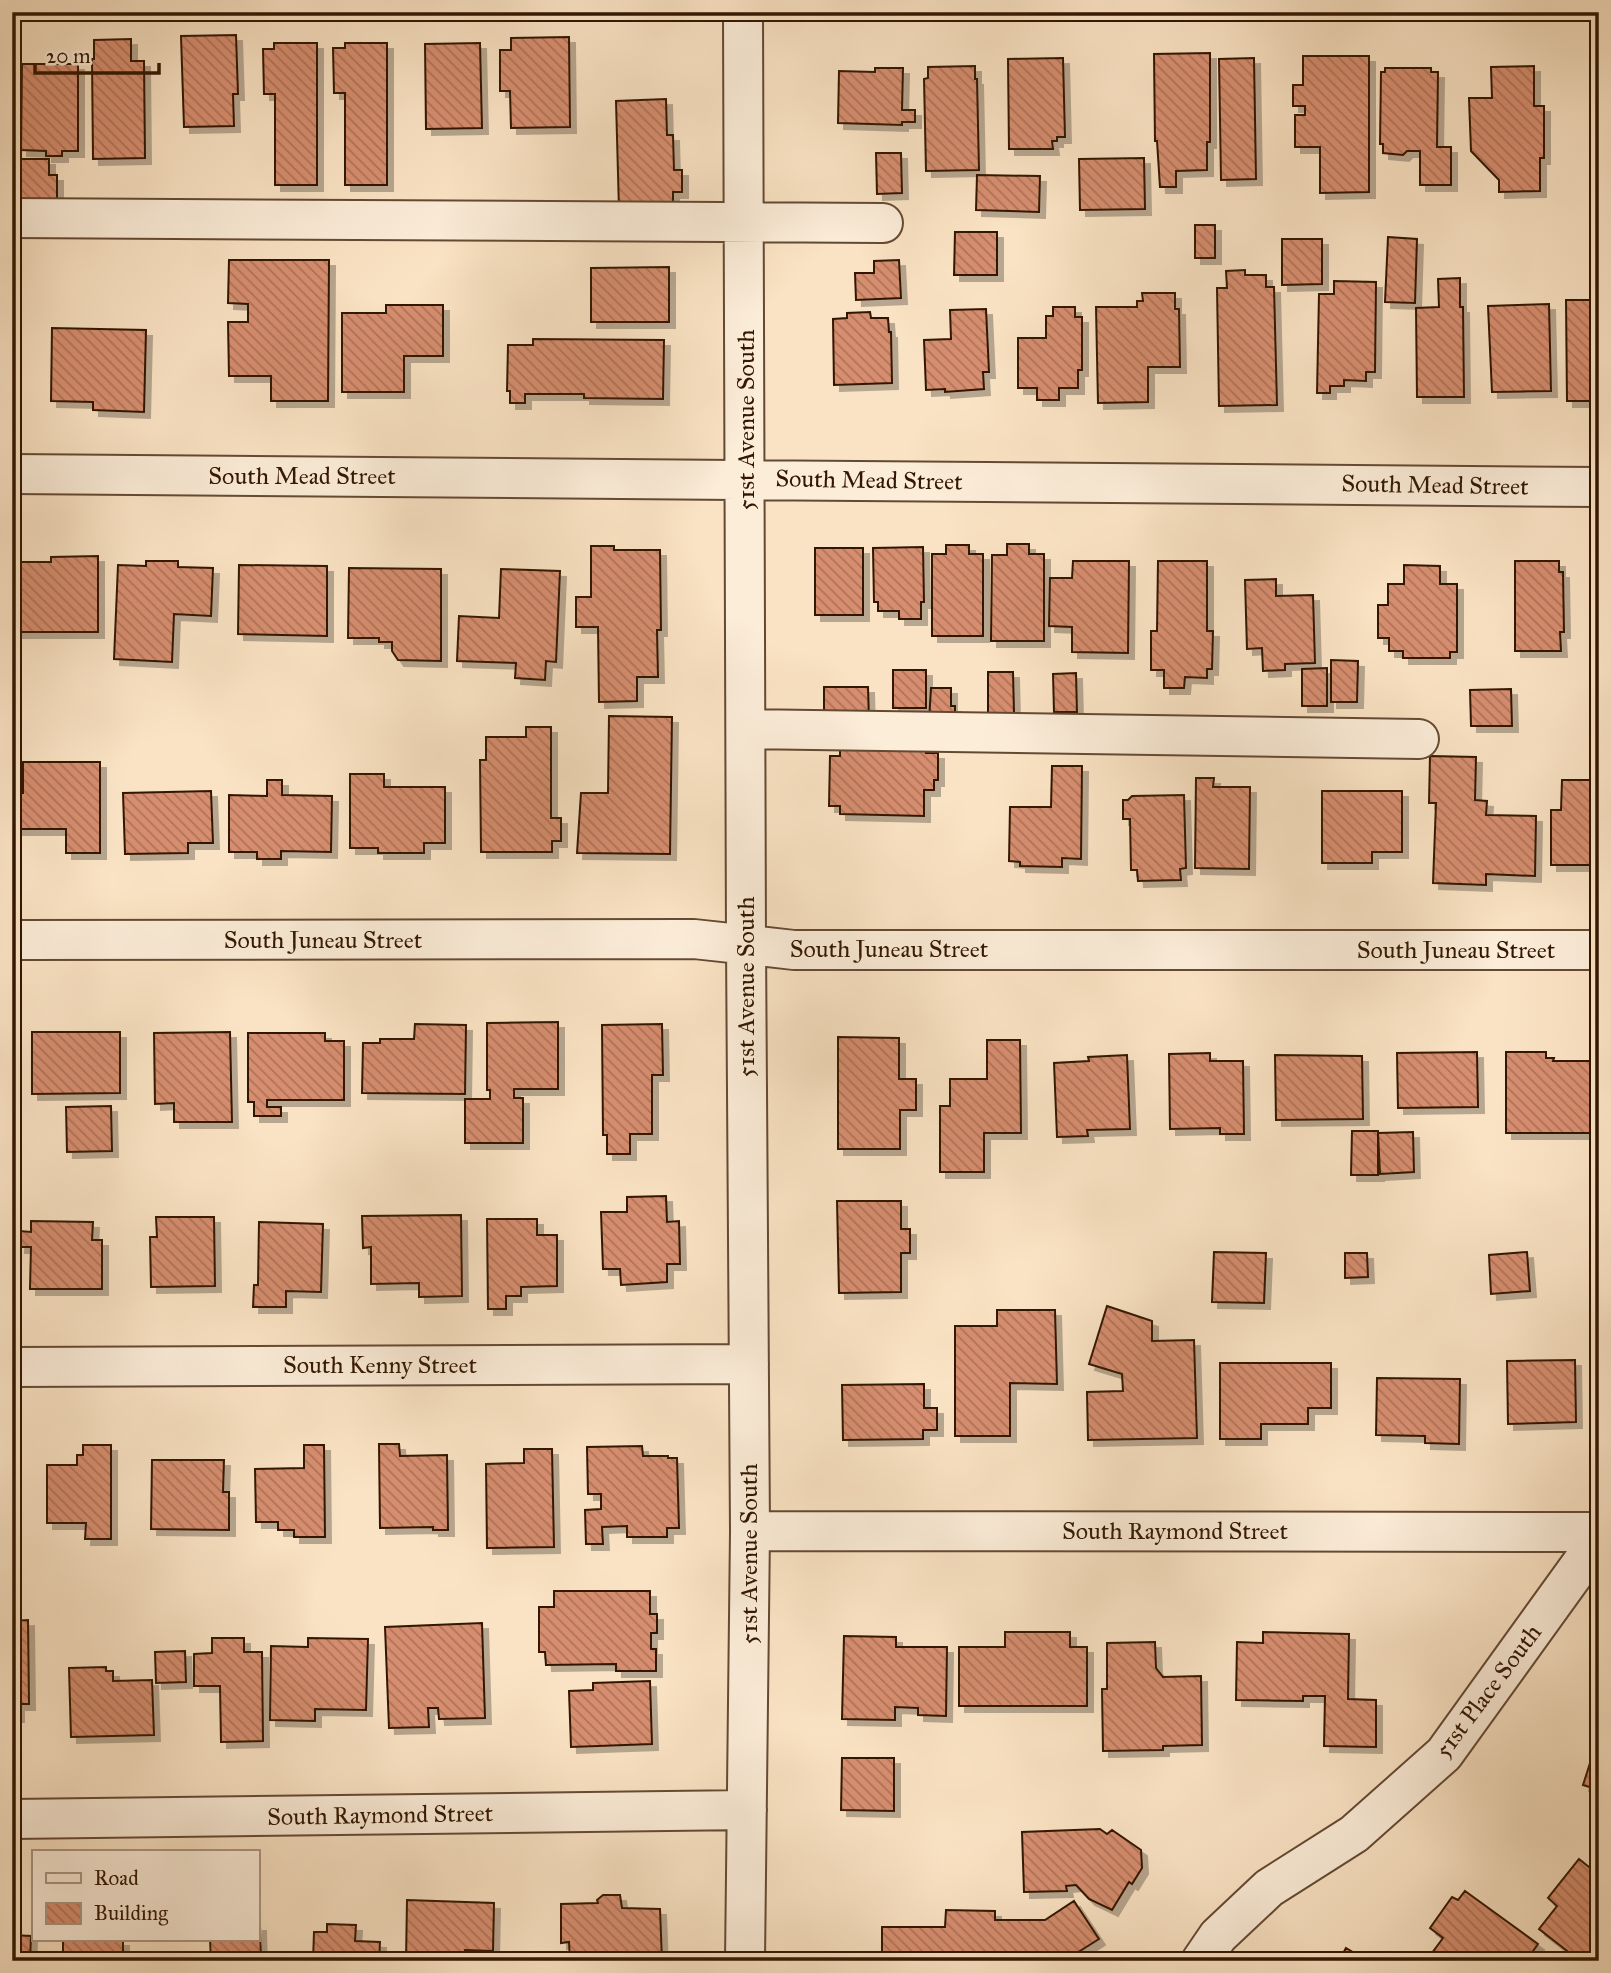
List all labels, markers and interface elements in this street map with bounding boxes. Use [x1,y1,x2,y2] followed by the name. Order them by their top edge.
[35,32,159,76] scale bar
[46,43,91,69] text: 20 m
[731,330,761,510] street label: 51st Avenue South
[208,461,396,491] street label: South Mead Street
[775,463,963,497] street label: South Mead Street
[1341,468,1529,502] street label: South Mead Street
[731,897,761,1077] street label: 51st Avenue South
[224,925,423,955] street label: South Juneau Street
[790,934,989,964] street label: South Juneau Street
[1357,935,1556,965] street label: South Juneau Street
[283,1350,478,1380] street label: South Kenny Street
[734,1464,764,1644] street label: 51st Avenue South
[1062,1516,1289,1546] street label: South Raymond Street
[1428,1618,1548,1764] street label: 51st Place South
[267,1798,494,1832] street label: South Raymond Street
[32,1850,259,1941] legend
[94,1865,139,1891] text: Road
[94,1900,168,1926] text: Building

